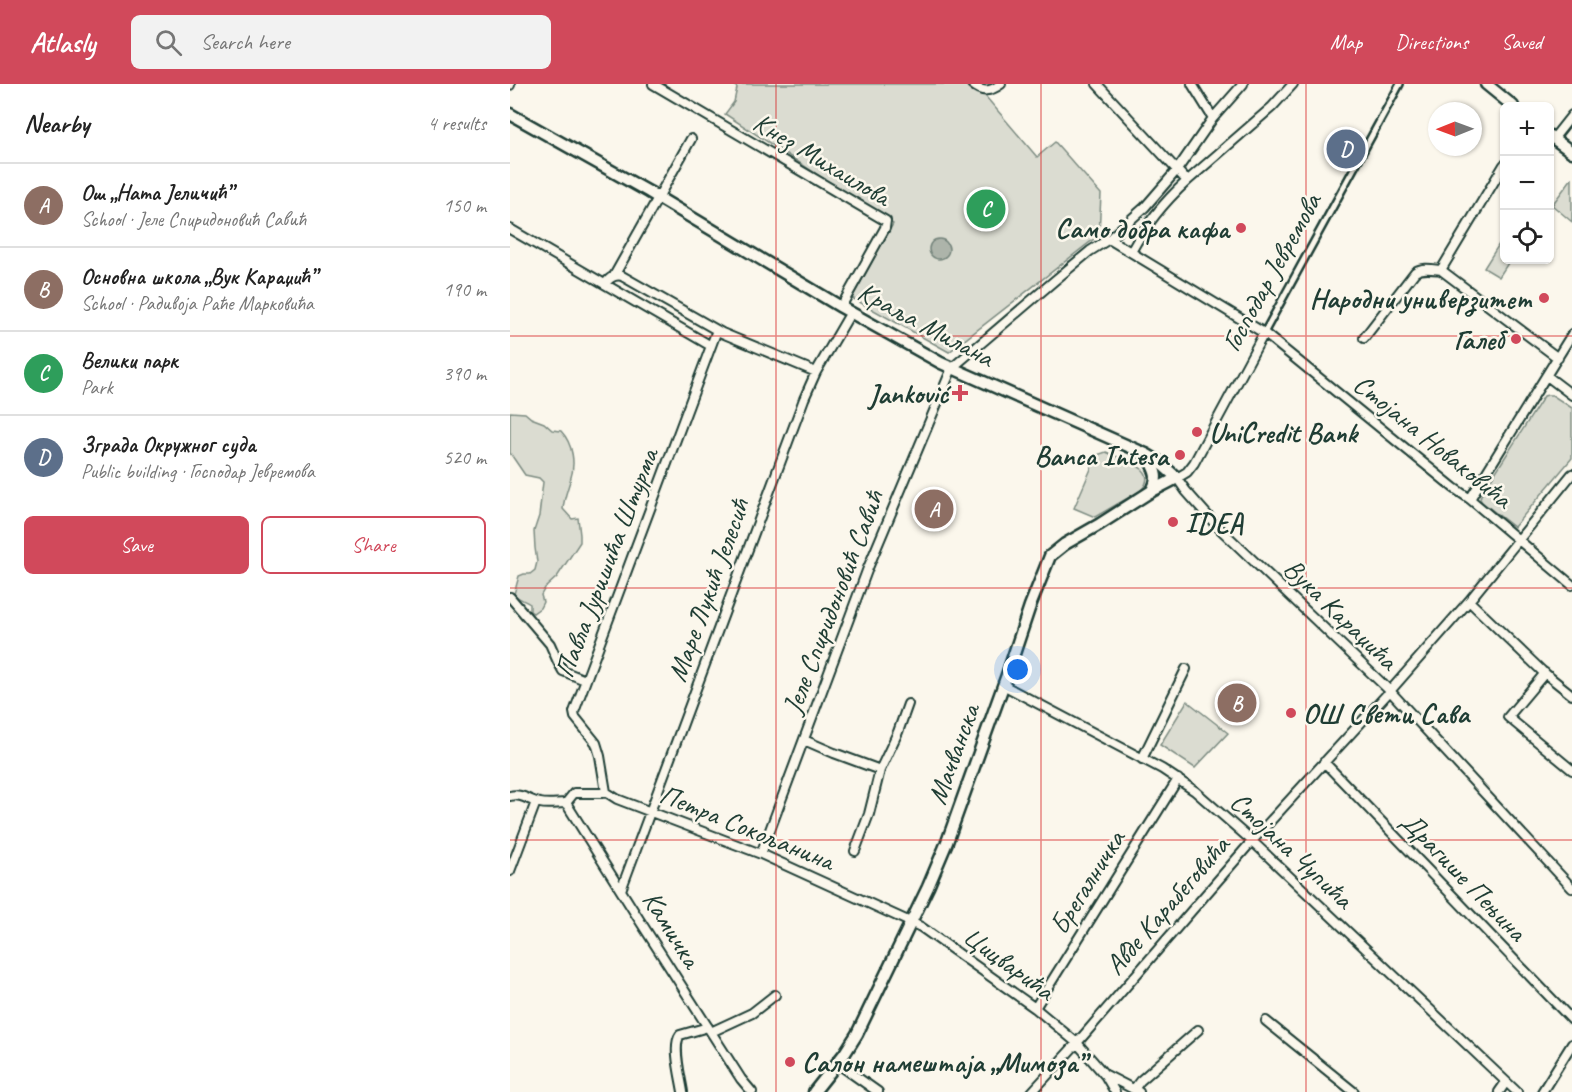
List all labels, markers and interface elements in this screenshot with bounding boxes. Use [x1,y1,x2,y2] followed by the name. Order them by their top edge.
[131,15,551,69] search box
[30,25,95,60] text: Atlasly
[152,26,185,59] icon: search
[200,28,290,56] text: Search here
[1330,29,1362,55] text: Map
[1395,29,1468,55] text: Directions
[1501,29,1542,55] text: Saved
[1428,102,1482,156] north arrow
[1500,102,1554,264] map controls
[1500,102,1554,156] button: +
[747,104,899,215] street label: Кнез Михаилова
[24,107,89,140] text: Nearby
[427,111,486,136] text: 4 results
[1326,126,1366,172] pin: D
[1500,156,1554,210] button: −
[81,179,232,207] text: Ош „Ната Јеличић”
[1213,185,1330,357] street label: Господар Јевремова
[966,186,1006,232] pin: C
[38,193,49,218] text: A
[443,193,486,218] text: 150 m
[81,207,306,232] text: School · Јеле Спиридоновић Савић
[1500,210,1554,264] button: locate
[1055,211,1232,246] place label: Само добра кафа
[1234,221,1248,235] marker: Само добра кафа
[81,263,316,291] text: Основна школа „Вук Караџић”
[852,274,1002,375] street label: Краља Милана
[38,277,49,302] text: B
[443,277,486,302] text: 190 m
[1310,281,1533,317] place label: Народни универзитет
[81,291,314,316] text: School · Радивоја Раће Марковића
[1537,291,1551,305] marker: Народни универзитет
[1454,322,1508,357] place label: Галеб
[1509,332,1523,346] marker: Галеб
[81,347,178,375] text: Велики парк
[39,361,48,386] text: C
[443,361,486,386] text: 390 m
[1347,366,1521,517] street label: Стојана Новаковића
[81,375,113,400] text: Park
[867,376,952,411] place label: Janković
[953,386,967,400] marker: Janković
[1209,415,1359,450] place label: UniCredit Bank
[1190,425,1204,439] marker: UniCredit Bank
[81,431,256,459] text: Зграда Окружног суда
[1034,438,1170,473] place label: Banca Intesa
[546,441,667,682] street label: Павла Јуришића Штурма
[38,445,49,470] text: D
[443,445,486,470] text: 520 m
[1173,448,1187,462] marker: Banca Intesa
[81,459,315,484] text: Public building · Господар Јевремова
[774,484,892,720] street label: Јеле Спиридоновић Савић
[914,486,954,532] pin: A
[659,492,758,686] street label: Маре Лукић Јелесић
[1185,505,1244,540] place label: IDEA
[1166,515,1180,529] marker: IDEA
[24,516,249,574] button: Save
[261,516,486,574] button: Share
[1276,551,1407,678] street label: Вука Караџића
[1003,655,1032,684] your location
[1218,680,1256,726] pin: B
[1303,696,1471,731] place label: ОШ Свети Сава
[919,697,988,809] street label: Мачванска
[1284,706,1298,720] marker: ОШ Свети Сава
[655,776,842,879] street label: Петра Сокољанина
[1223,784,1362,917] street label: Стојана Чупића
[1394,804,1536,949] street label: Драгише Пењина
[1041,822,1134,941] street label: Брегалничка
[1097,827,1238,982] street label: Авде Карабеговића
[635,884,710,976] street label: Камичка
[957,918,1063,1009] street label: Цицварића
[802,1045,1091,1081] place label: Салон намештаја „Мимоза”
[783,1055,797,1069] marker: Салон намештаја „Мимоза”

